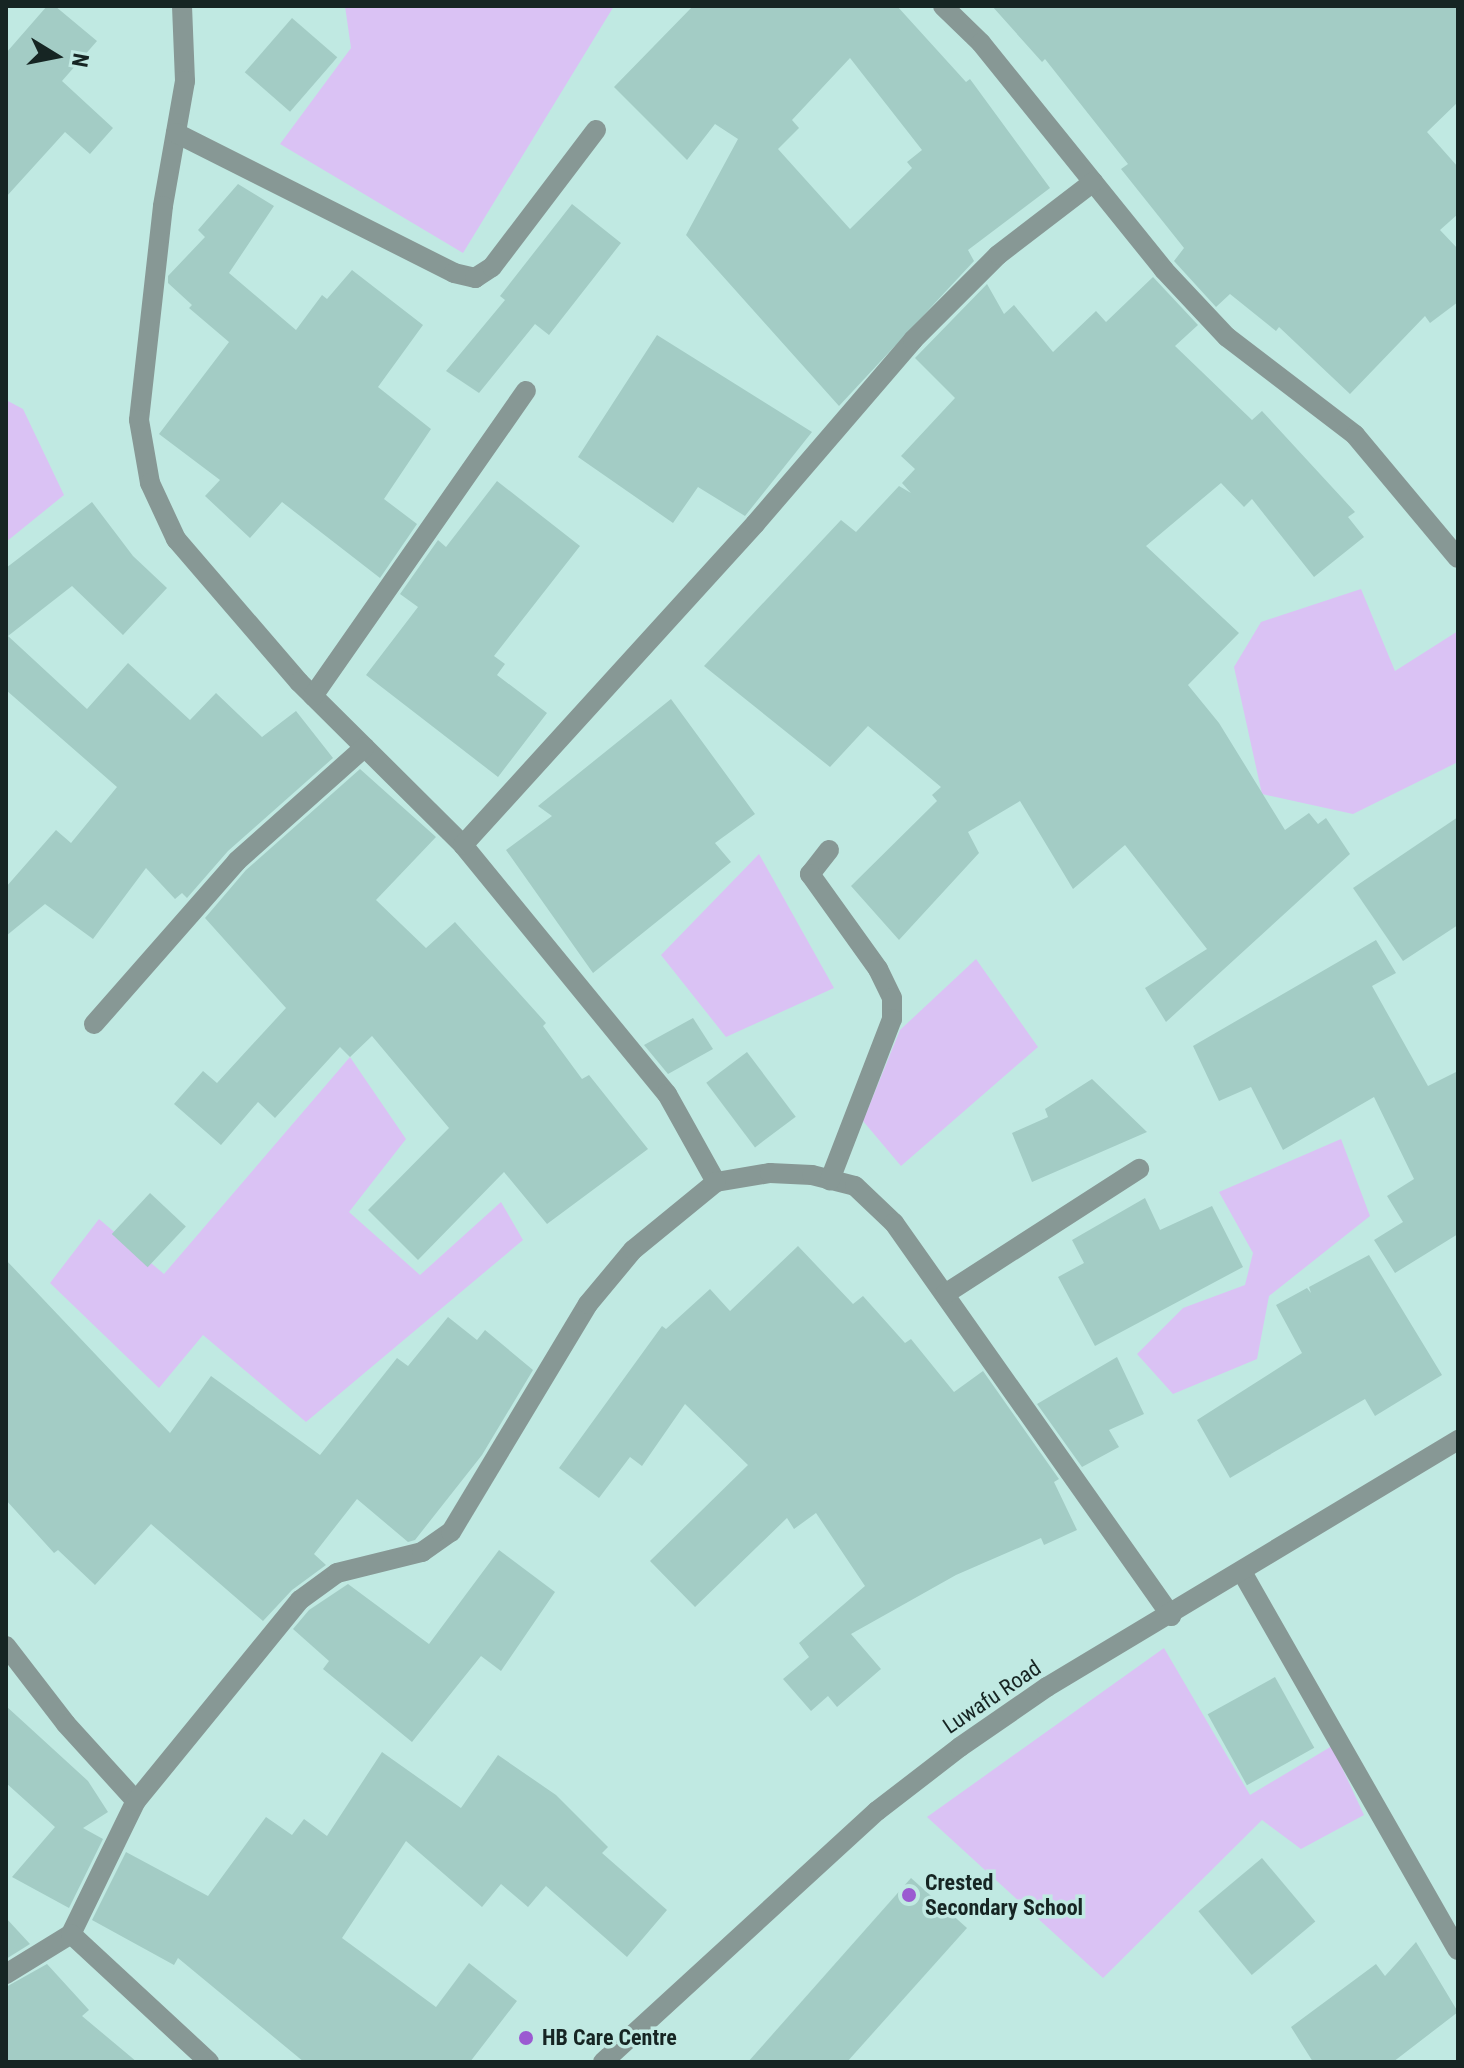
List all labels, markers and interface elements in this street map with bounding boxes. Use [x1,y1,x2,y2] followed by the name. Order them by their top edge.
[16,16,96,96] north arrow
[67,51,94,69] text: N
[938,1655,1046,1739] street label: Luwafu Road
[925,1869,1083,1920] place label: Crested Secondary School
[900,1886,918,1904] marker: Crested Secondary School
[542,2025,677,2051] place label: HB Care Centre
[517,2029,535,2047] marker: HB Care Centre

